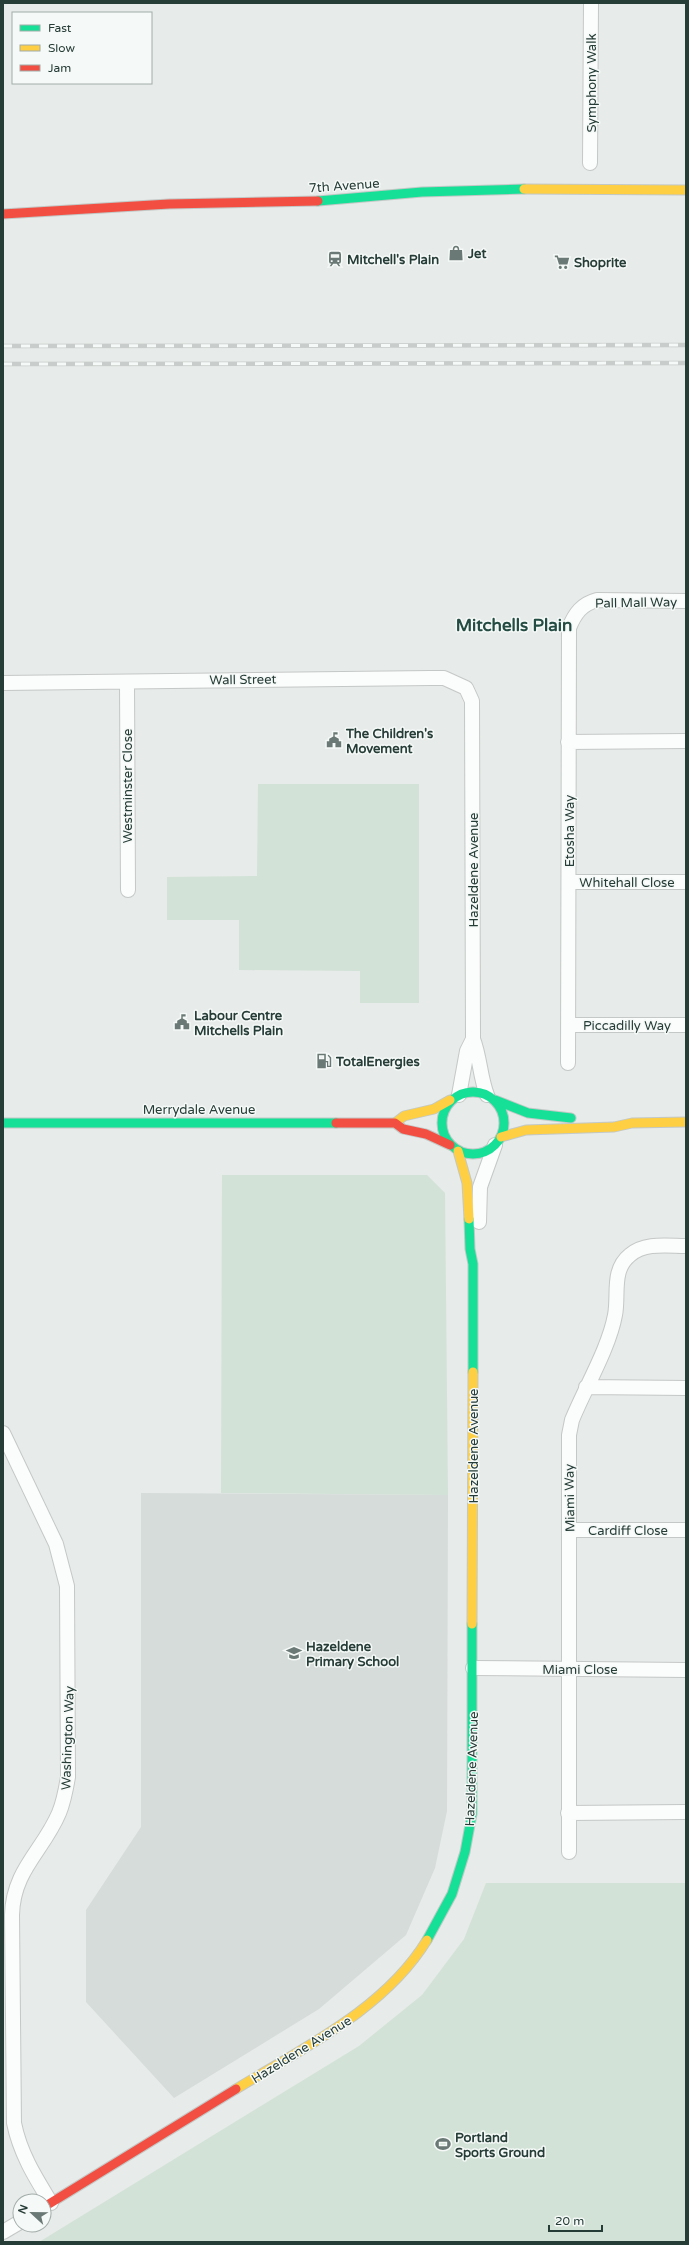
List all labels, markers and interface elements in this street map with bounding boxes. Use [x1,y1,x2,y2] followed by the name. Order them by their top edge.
[12,12,152,84] legend
[48,21,72,35] text: Fast
[584,34,600,132] street label: Symphony Walk
[48,41,75,55] text: Slow
[48,61,71,75] text: Jam
[308,176,380,196] street label: 7th Avenue
[447,244,465,262] shop icon: Jet
[467,246,486,262] place label: Jet
[326,250,344,268] station icon: Mitchell's Plain
[347,252,439,268] place label: Mitchell's Plain
[553,253,571,271] supermarket icon: Shoprite
[574,255,627,271] place label: Shoprite
[595,594,677,612] street label: Pall Mall Way
[456,615,572,636] district label: Mitchells Plain
[209,671,277,689] street label: Wall Street
[345,726,433,757] place label: The Children's Movement
[120,729,136,843] street label: Westminster Close
[325,731,343,749] public building icon: The Children's Movement
[562,795,578,867] street label: Etosha Way
[466,813,482,927] street label: Hazeldene Avenue
[579,875,675,891] street label: Whitehall Close
[194,1008,283,1039] place label: Labour Centre Mitchells Plain
[173,1013,191,1031] public building icon: Labour Centre Mitchells Plain
[583,1018,671,1034] street label: Piccadilly Way
[315,1052,333,1070] fuel station icon: TotalEnergies
[335,1054,420,1070] place label: TotalEnergies
[143,1102,255,1118] street label: Merrydale Avenue
[466,1389,482,1503] street label: Hazeldene Avenue
[561,1464,579,1532] street label: Miami Way
[588,1523,668,1539] street label: Cardiff Close
[306,1639,399,1670] place label: Hazeldene Primary School
[285,1644,303,1662] school or university icon: Hazeldene Primary School
[542,1662,618,1678] street label: Miami Close
[58,1686,78,1790] street label: Washington Way
[462,1711,482,1827] street label: Hazeldene Avenue
[249,2013,355,2087] street label: Hazeldene Avenue
[455,2130,545,2161] place label: Portland Sports Ground
[434,2135,452,2153] sports icon: Portland Sports Ground
[12,2193,52,2233] north arrow
[16,2203,31,2216] text: N
[549,2207,602,2233] scale bar
[555,2214,584,2228] text: 20 m

